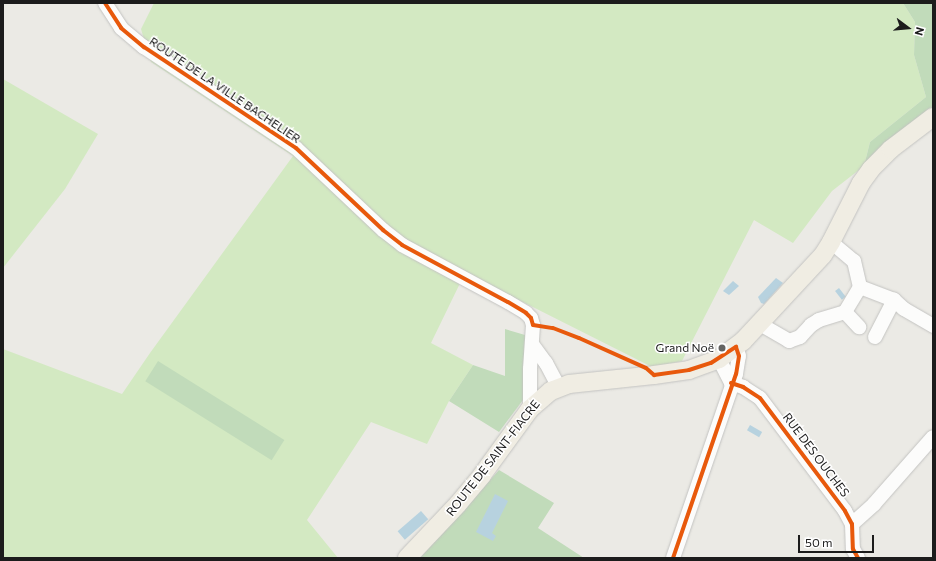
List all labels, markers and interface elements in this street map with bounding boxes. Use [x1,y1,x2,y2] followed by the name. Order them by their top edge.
[888,8,928,48] north arrow
[913,26,927,37] text: N
[147,34,303,146] street label: ROUTE DE LA VILLE BACHELIER
[656,341,714,355] place label: Grand Noë
[717,343,727,353] marker: Grand Noë
[443,397,543,519] street label: ROUTE DE SAINT-FIACRE
[780,410,852,500] street label: RUE DES OUCHES
[800,527,876,553] scale bar
[805,535,833,549] text: 50 m

